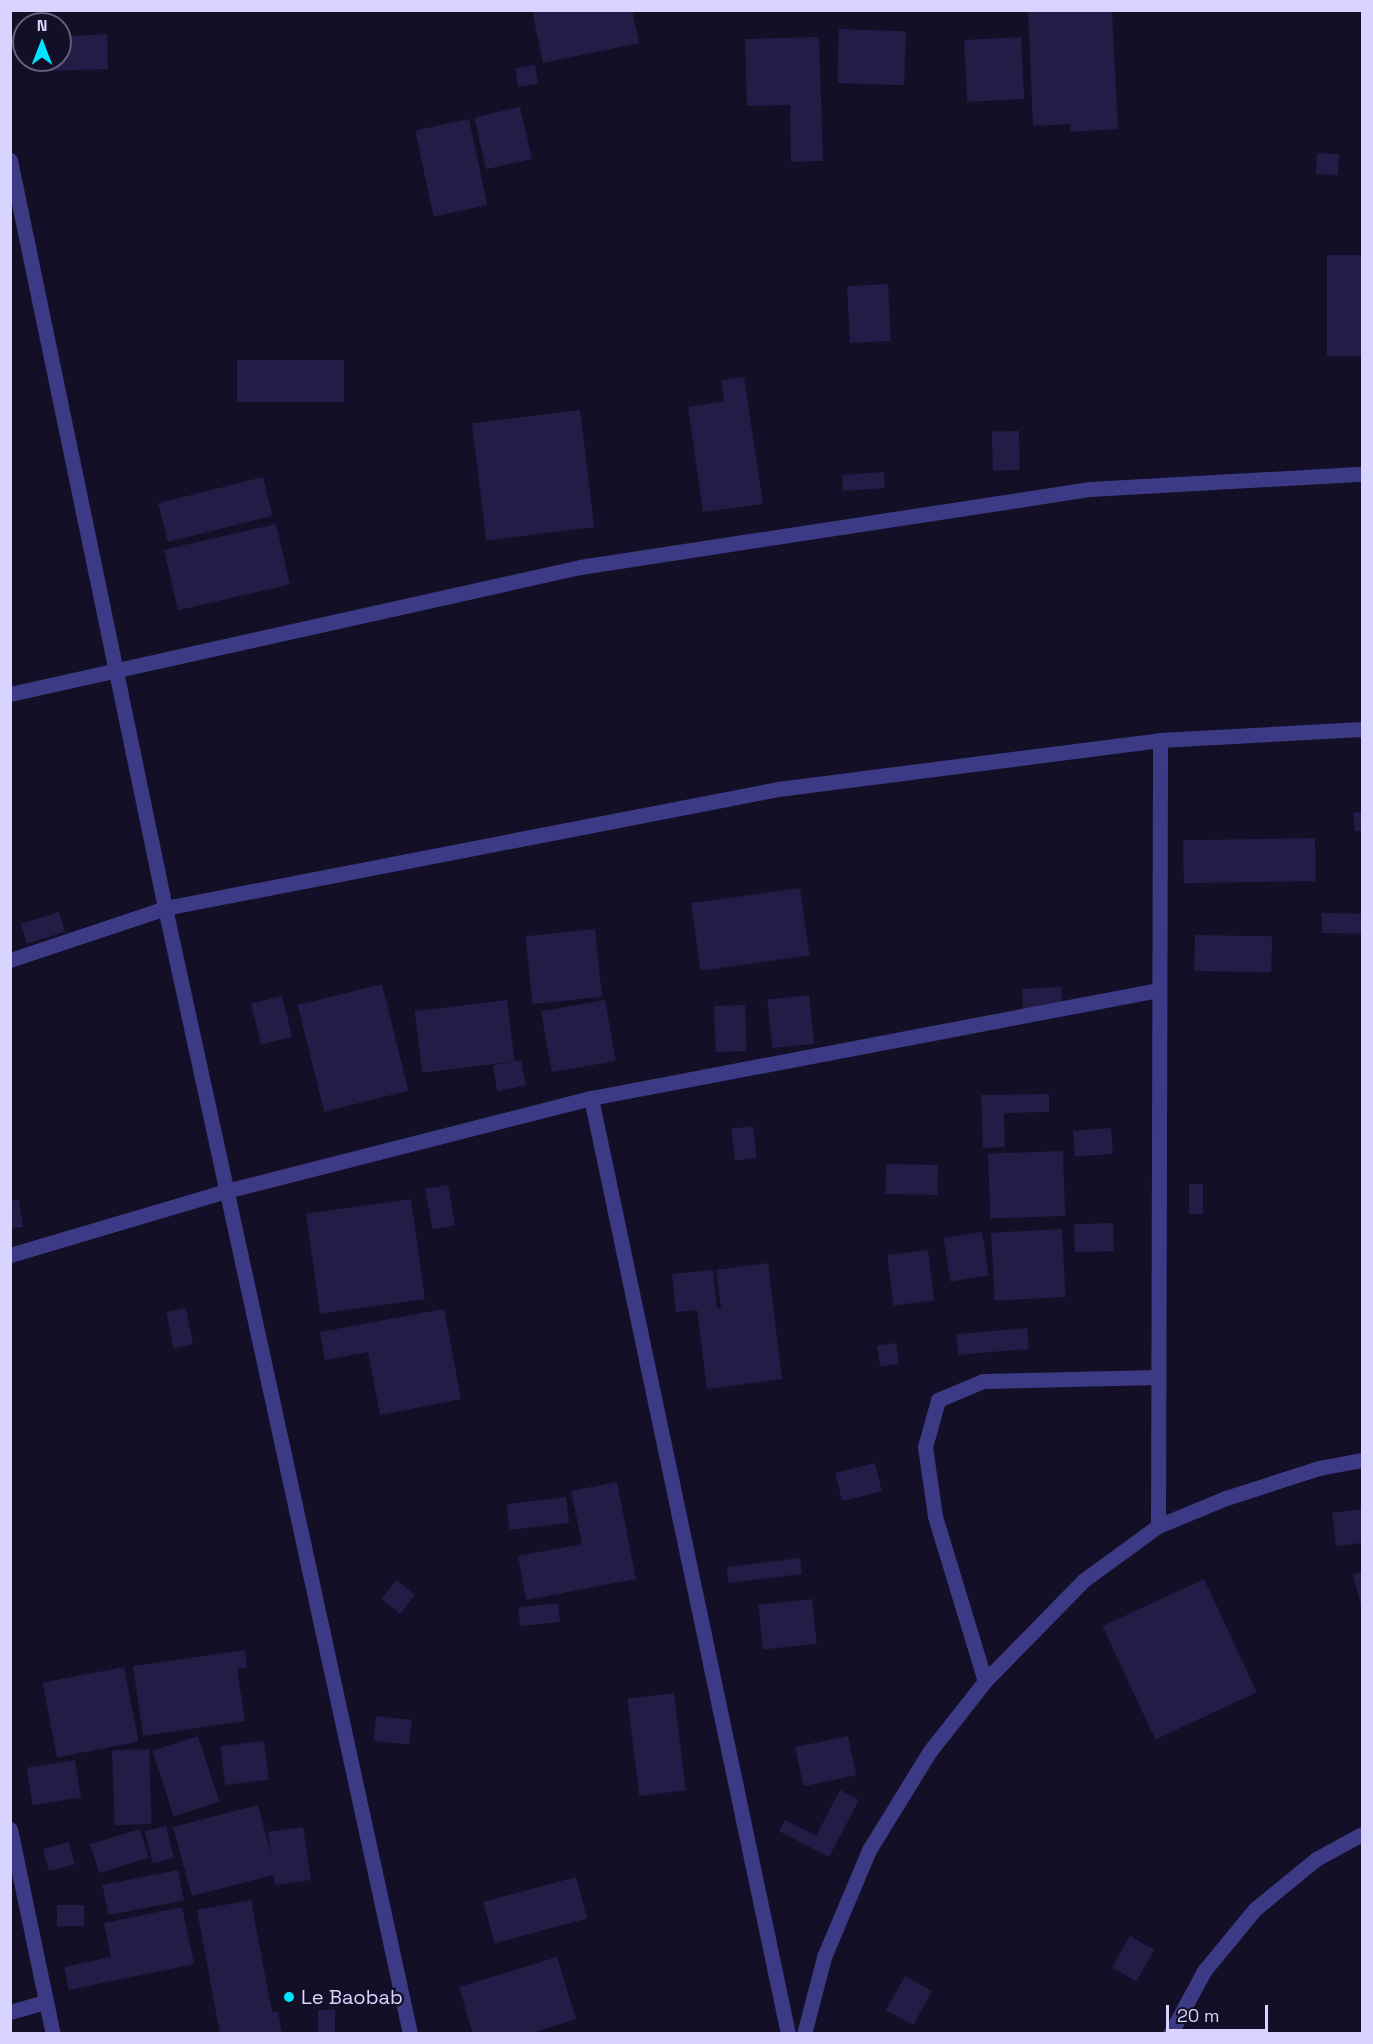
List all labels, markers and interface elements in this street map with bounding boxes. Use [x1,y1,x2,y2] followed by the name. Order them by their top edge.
[12,12,72,72] north arrow
[37,15,47,36] text: N
[301,1985,403,2009] place label: Le Baobab
[282,1990,296,2004] marker: Le Baobab
[1169,1993,1271,2031] scale bar
[1177,2004,1220,2027] text: 20 m

